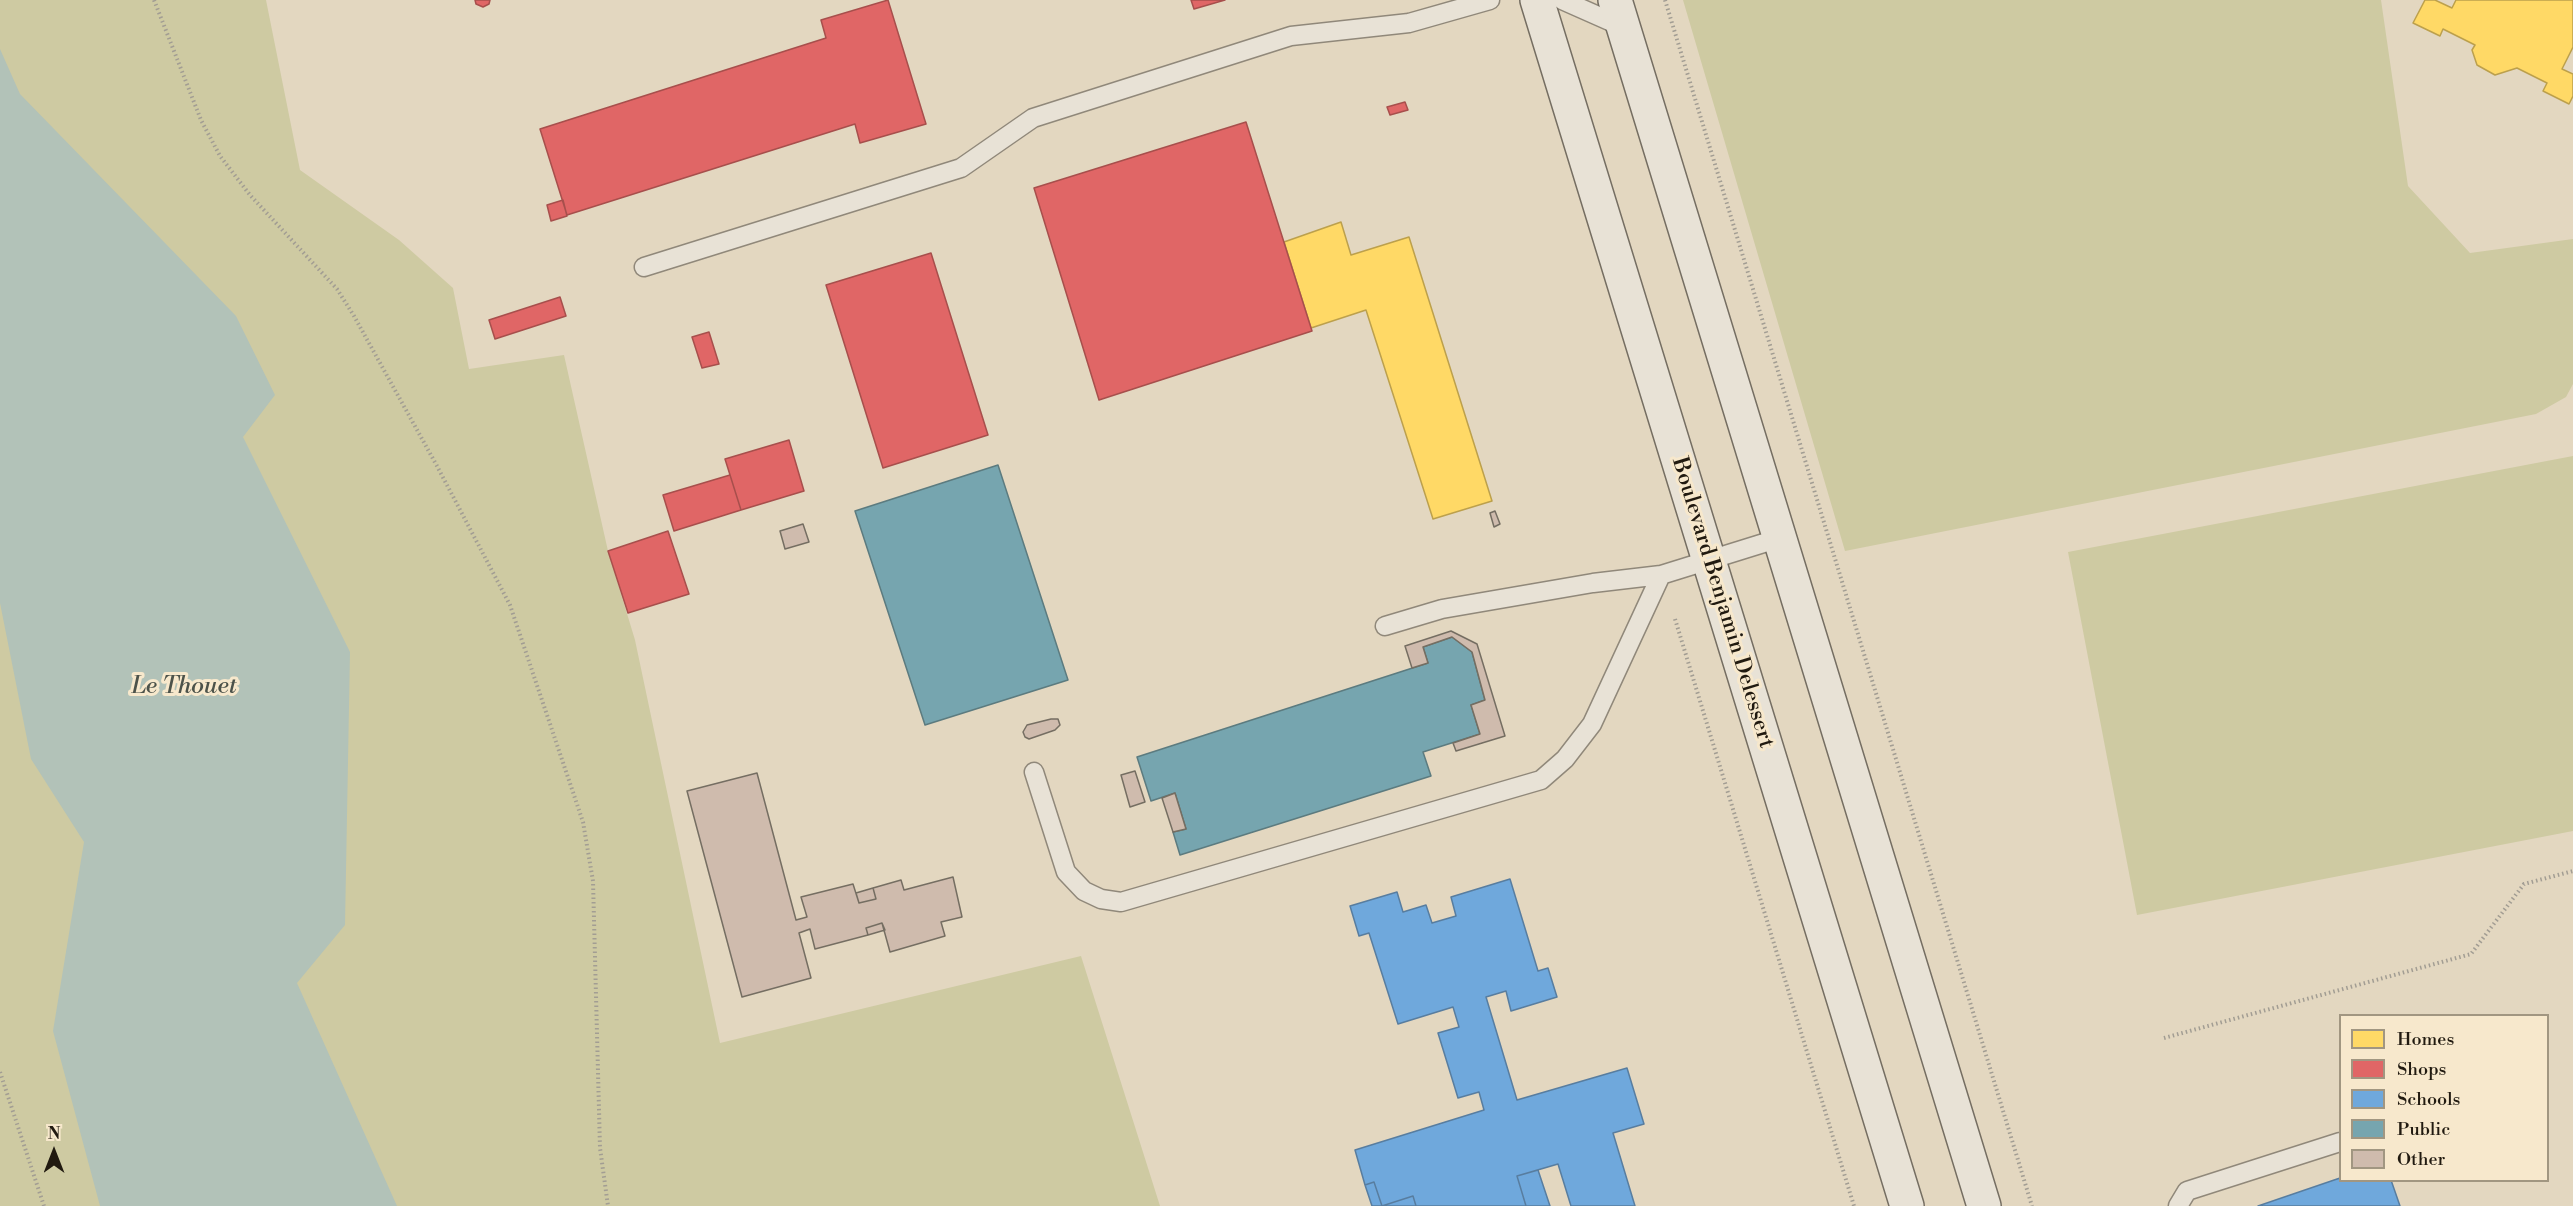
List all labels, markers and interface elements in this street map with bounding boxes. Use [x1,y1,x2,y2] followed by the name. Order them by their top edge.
[1665,454,1779,752] street label: Boulevard Benjamin Delessert
[131,673,237,701] water label: Le Thouet
[2339,1014,2549,1182] legend
[2397,1028,2454,1051] text: Homes
[2397,1058,2446,1081] text: Shops
[2397,1088,2460,1111] text: Schools
[2397,1118,2450,1141] text: Public
[24,1122,84,1182] north arrow
[48,1124,60,1144] text: N
[2397,1148,2445,1171] text: Other

